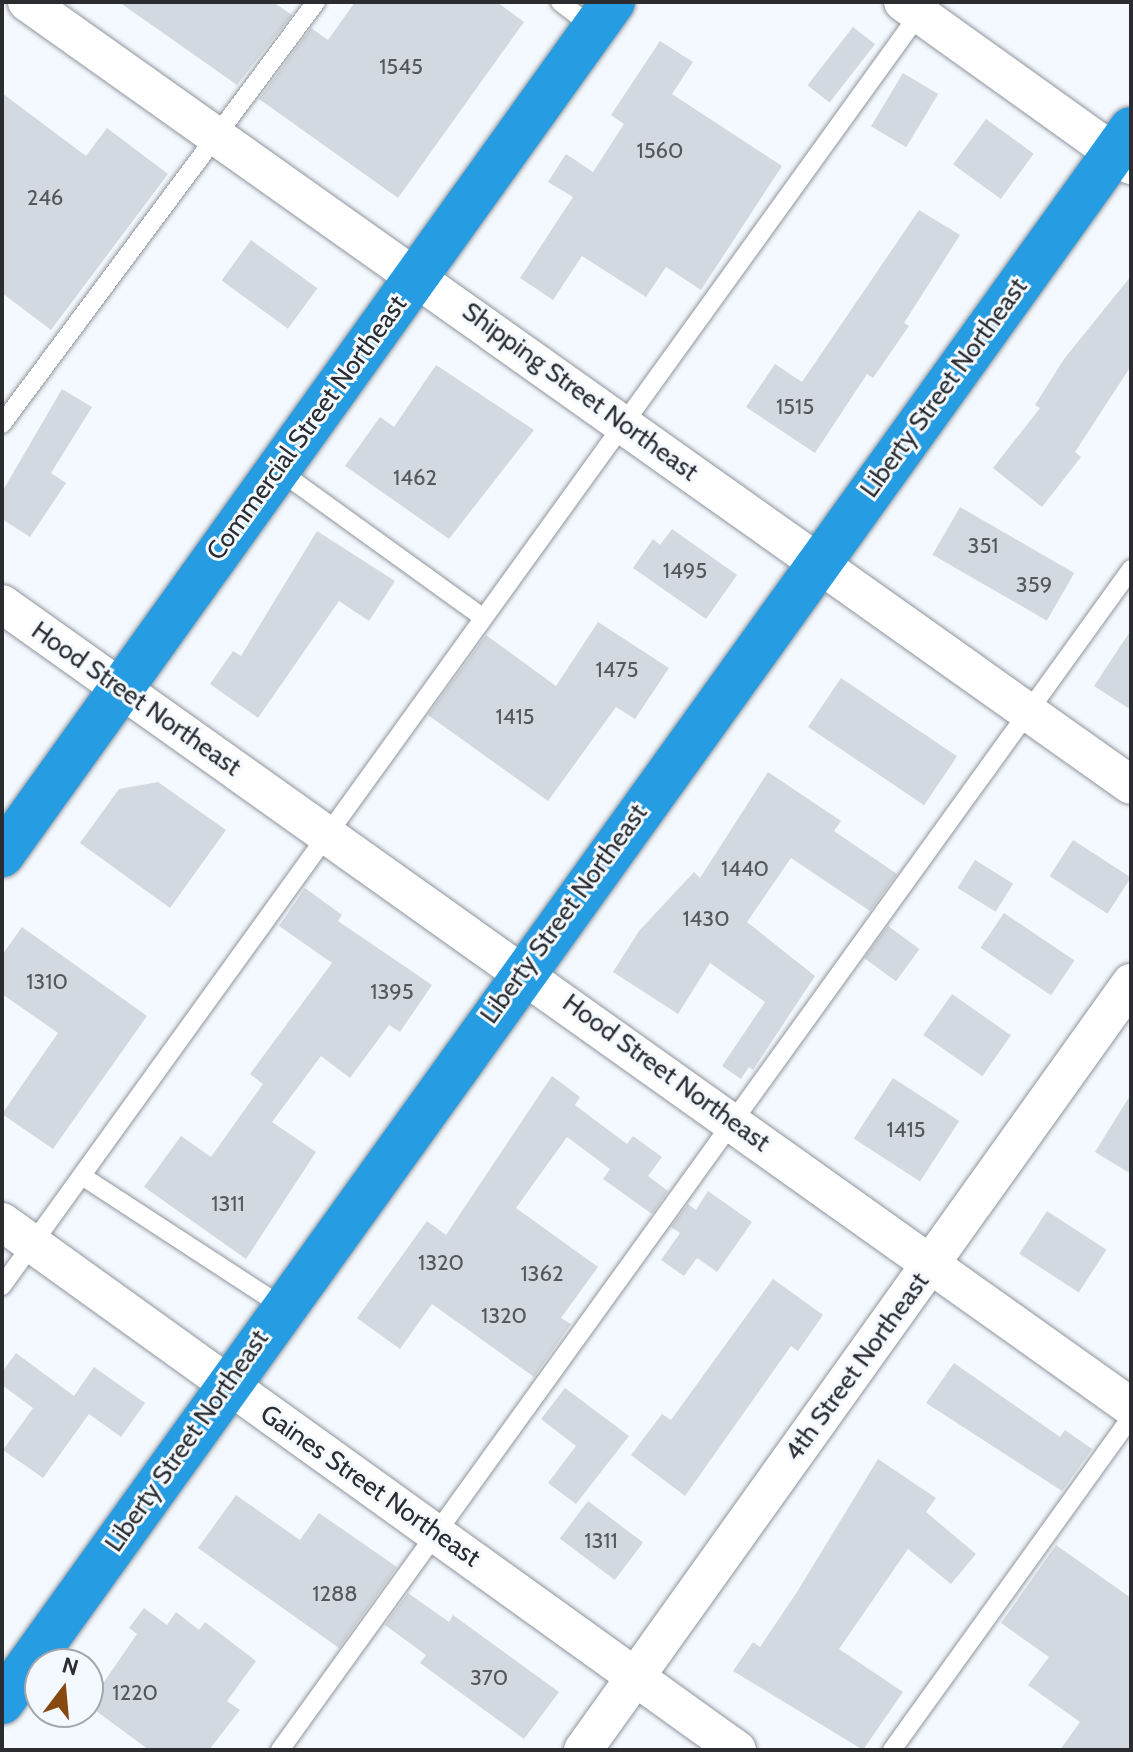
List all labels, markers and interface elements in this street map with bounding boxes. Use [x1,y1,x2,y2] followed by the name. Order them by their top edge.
[379,54,423,80] house number: 1545
[637,138,683,164] house number: 1560
[27,185,63,211] house number: 246
[854,272,1034,504] street label: Liberty Street Northeast
[200,289,414,567] street label: Commercial Street Northeast
[456,296,704,488] street label: Shipping Street Northeast
[776,394,814,420] house number: 1515
[393,465,437,491] house number: 1462
[968,533,998,559] house number: 351
[663,558,707,584] house number: 1495
[1016,572,1052,598] house number: 359
[25,615,247,783] street label: Hood Street Northeast
[596,657,638,683] house number: 1475
[496,704,534,730] house number: 1415
[474,798,654,1030] street label: Liberty Street Northeast
[721,856,769,882] house number: 1440
[682,906,730,932] house number: 1430
[26,969,68,995] house number: 1310
[370,979,414,1005] house number: 1395
[556,987,776,1159] street label: Hood Street Northeast
[887,1117,925,1143] house number: 1415
[211,1191,245,1217] house number: 1311
[418,1250,464,1276] house number: 1320
[520,1261,564,1287] house number: 1362
[778,1267,936,1467] street label: 4th Street Northeast
[481,1303,527,1329] house number: 1320
[99,1324,275,1558] street label: Liberty Street Northeast
[254,1398,486,1574] street label: Gaines Street Northeast
[584,1528,618,1554] house number: 1311
[312,1581,358,1607] house number: 1288
[24,1648,104,1728] north arrow
[59,1651,81,1681] text: N
[470,1665,508,1691] house number: 370
[112,1680,158,1706] house number: 1220

